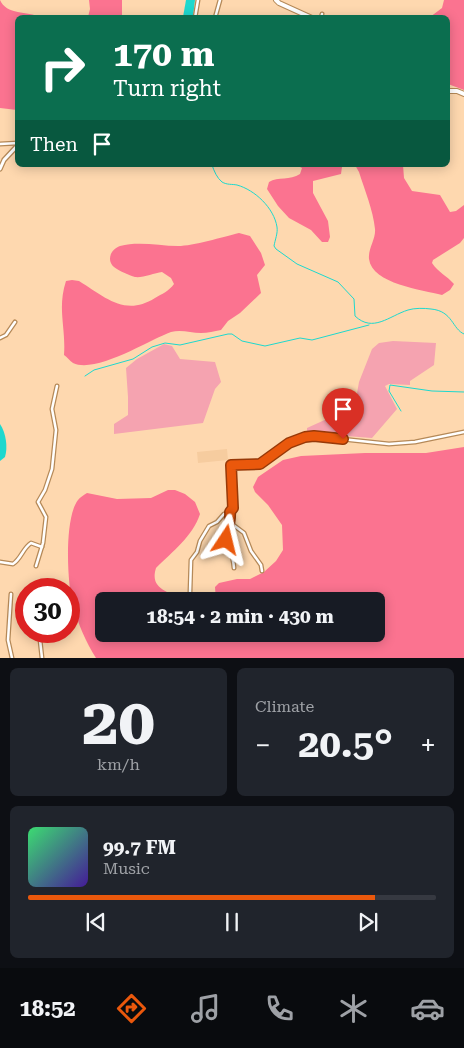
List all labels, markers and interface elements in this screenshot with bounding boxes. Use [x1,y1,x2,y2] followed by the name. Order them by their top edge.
[113,34,214,75] text: 170 m
[30,35,95,100] icon: right
[113,76,221,101] text: Turn right
[88,130,116,158] icon: arrive
[30,133,78,156] text: Then
[322,388,364,439] pin
[329,395,357,423] icon: arrive
[199,513,251,565] position arrow
[15,578,80,643] speed limit sign: 30
[146,605,334,628] text: 18:54 · 2 min · 430 m
[82,684,155,760] text: 20
[255,697,314,716] text: Climate
[298,722,393,766] text: 20.5°
[255,729,271,762] text: −
[420,729,436,762] text: +
[97,755,140,774] text: km/h
[103,836,176,859] text: 99.7 FM
[103,859,150,878] text: Music
[82,908,110,936] icon: previous
[218,908,246,936] icon: pause
[354,908,382,936] icon: next
[114,991,149,1026] icon: directions
[188,991,223,1026] icon: music
[262,991,297,1026] icon: phone
[336,991,371,1026] icon: climate
[410,991,445,1026] icon: car
[19,996,76,1021] text: 18:52

